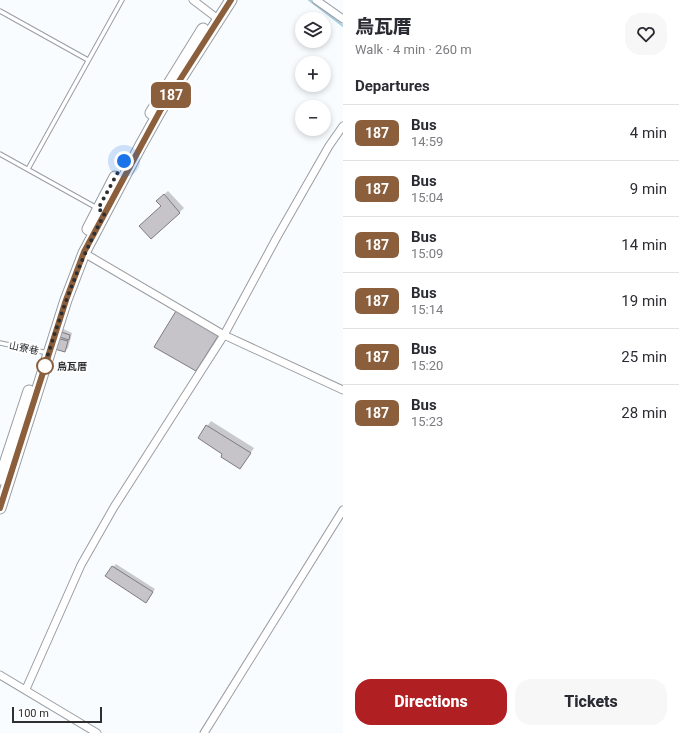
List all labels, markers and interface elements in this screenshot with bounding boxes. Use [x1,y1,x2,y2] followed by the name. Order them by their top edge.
[295,12,331,136] map controls
[295,12,331,48] button: layers
[625,13,667,55] button: heart
[355,15,412,38] text: 烏瓦厝
[355,42,472,57] text: Walk · 4 min · 260 m
[295,56,331,92] button: +
[355,77,430,95] text: Departures
[148,82,194,108] line badge: 187
[159,87,183,103] text: 187
[295,100,331,136] button: −
[411,116,437,134] text: Bus
[630,124,667,142] text: 4 min
[365,125,389,141] text: 187
[411,134,443,149] text: 14:59
[114,151,134,171] your location
[411,172,437,190] text: Bus
[630,180,667,198] text: 9 min
[365,181,389,197] text: 187
[411,190,443,205] text: 15:04
[411,228,437,246] text: Bus
[621,236,667,254] text: 14 min
[365,237,389,253] text: 187
[411,246,443,261] text: 15:09
[411,284,437,302] text: Bus
[621,292,667,310] text: 19 min
[365,293,389,309] text: 187
[411,302,443,317] text: 15:14
[8,340,40,356] street label: 山寮巷
[411,340,437,358] text: Bus
[621,348,667,366] text: 25 min
[365,349,389,365] text: 187
[36,357,54,375] marker: 烏瓦厝
[411,358,443,373] text: 15:20
[57,361,87,372] place label: 烏瓦厝
[411,396,437,414] text: Bus
[621,404,667,422] text: 28 min
[365,405,389,421] text: 187
[411,414,443,429] text: 15:23
[355,679,507,725] button: Directions
[515,679,667,725] button: Tickets
[12,705,102,724] scale bar
[18,707,49,720] text: 100 m

